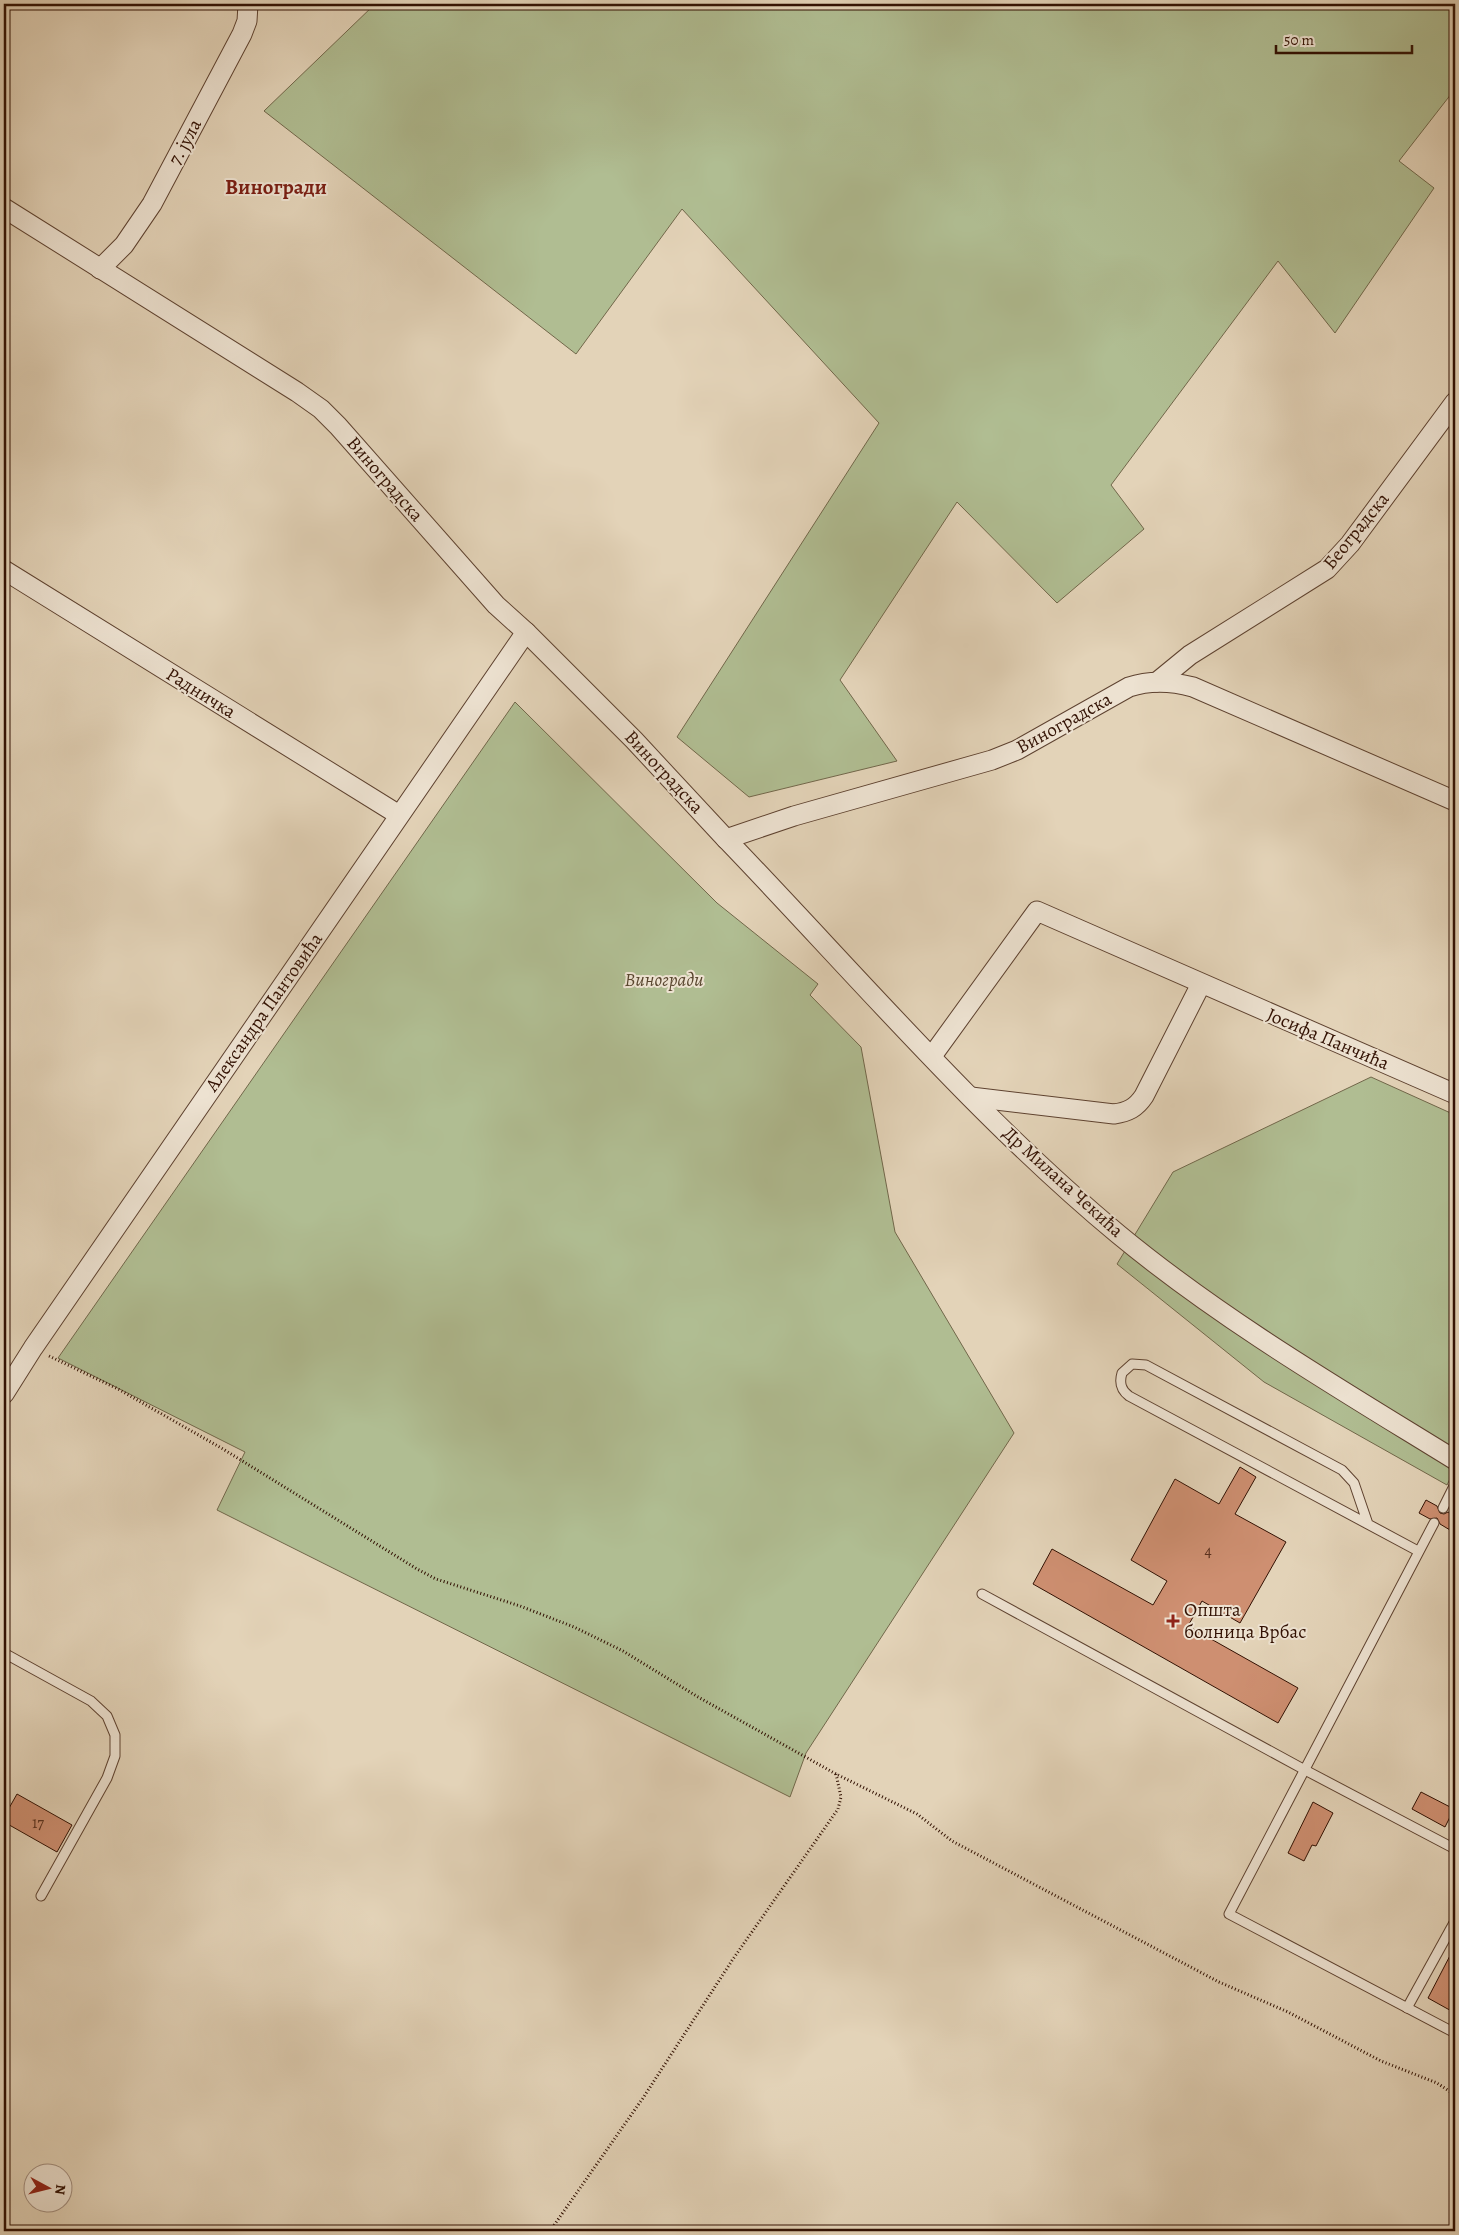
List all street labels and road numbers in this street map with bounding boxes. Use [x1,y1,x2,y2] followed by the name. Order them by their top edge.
[162,114,208,170] street label: 7. јула
[341,431,430,527] street label: Виноградска
[1317,487,1395,575] street label: Београдска
[161,661,241,725] street label: Радничка
[1012,686,1117,760] street label: Виноградска
[619,725,710,820] street label: Виноградска
[199,927,329,1097] street label: Александра Пантовића
[1263,1002,1393,1077] street label: Јосифа Панчића
[997,1121,1129,1243] street label: Др Милана Чекића

